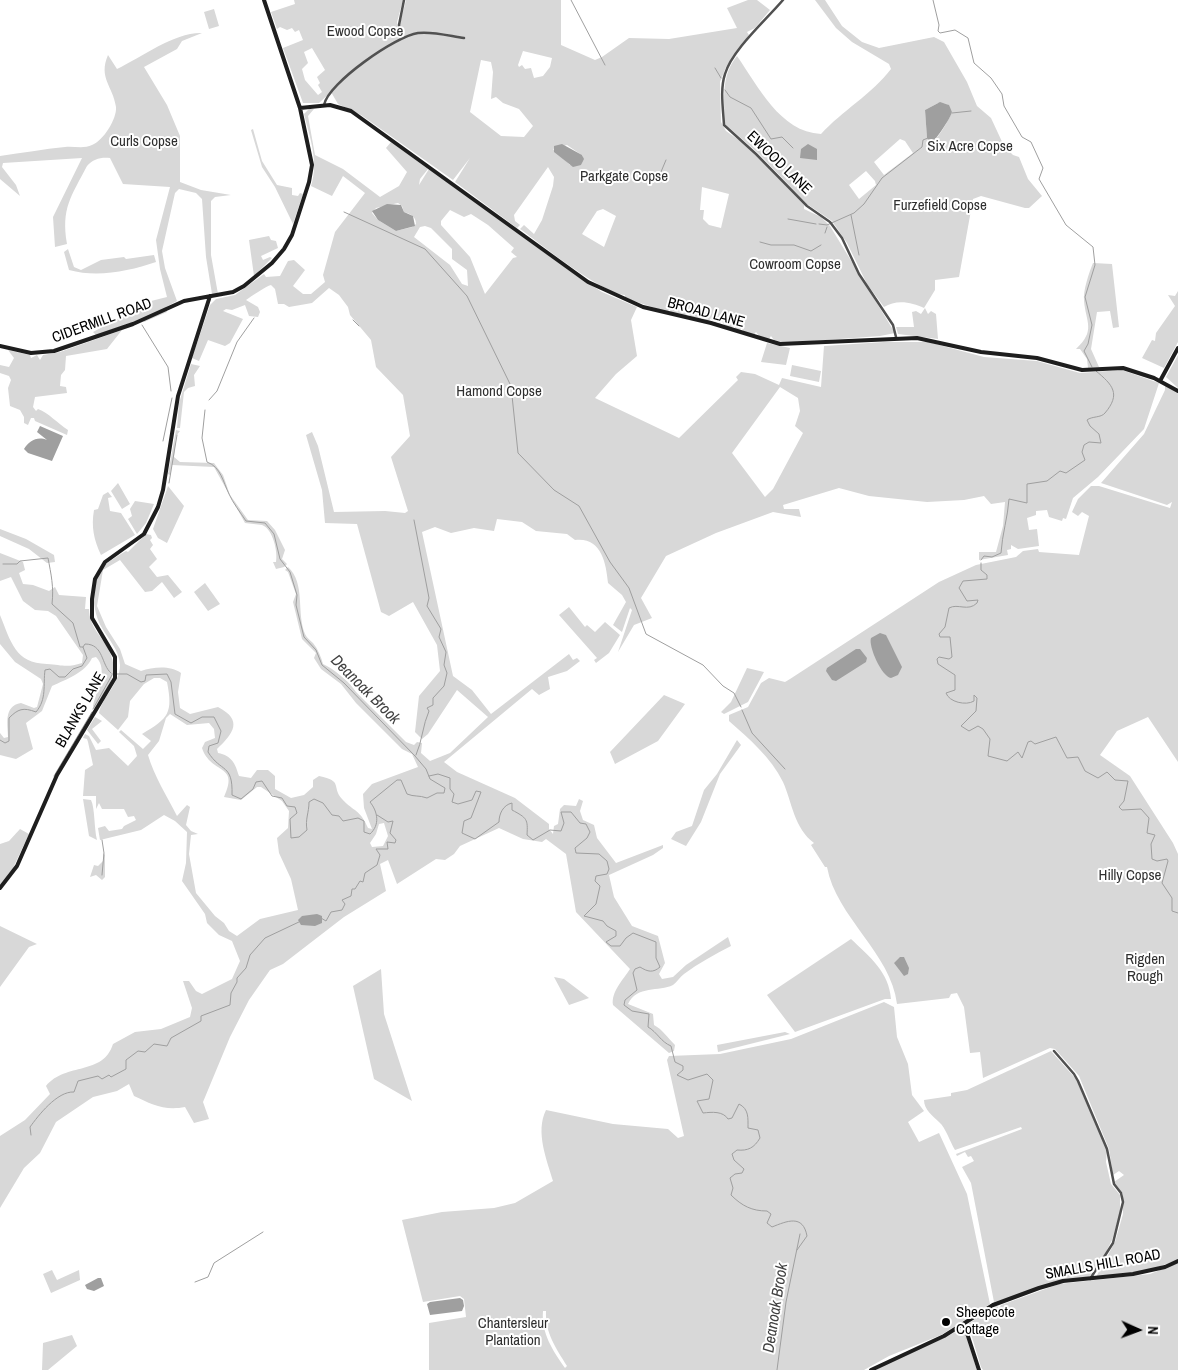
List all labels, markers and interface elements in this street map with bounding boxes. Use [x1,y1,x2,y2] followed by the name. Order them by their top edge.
[327,23,403,41] park label: Ewood Copse
[743,128,815,198] street label: EWOOD LANE
[110,133,178,151] park label: Curls Copse
[927,138,1013,156] park label: Six Acre Copse
[580,168,668,186] park label: Parkgate Copse
[893,197,987,215] park label: Furzefield Copse
[749,256,841,274] park label: Cowroom Copse
[665,294,747,332] street label: BROAD LANE
[50,295,154,347] street label: CIDERMILL ROAD
[456,383,542,401] park label: Hamond Copse
[326,651,404,729] water label: Deanoak Brook
[52,669,110,751] street label: BLANKS LANE
[1099,867,1161,885] park label: Hilly Copse
[1125,951,1165,986] park label: Rigden Rough
[1044,1246,1162,1284] street label: SMALLS HILL ROAD
[759,1262,793,1354] water label: Deanoak Brook
[956,1304,1015,1339] place label: Sheepcote Cottage
[1113,1305,1163,1355] north arrow
[478,1315,548,1350] park label: Chantersleur Plantation
[940,1316,952,1328] marker: Sheepcote Cottage
[1144,1326,1162,1335] text: N

